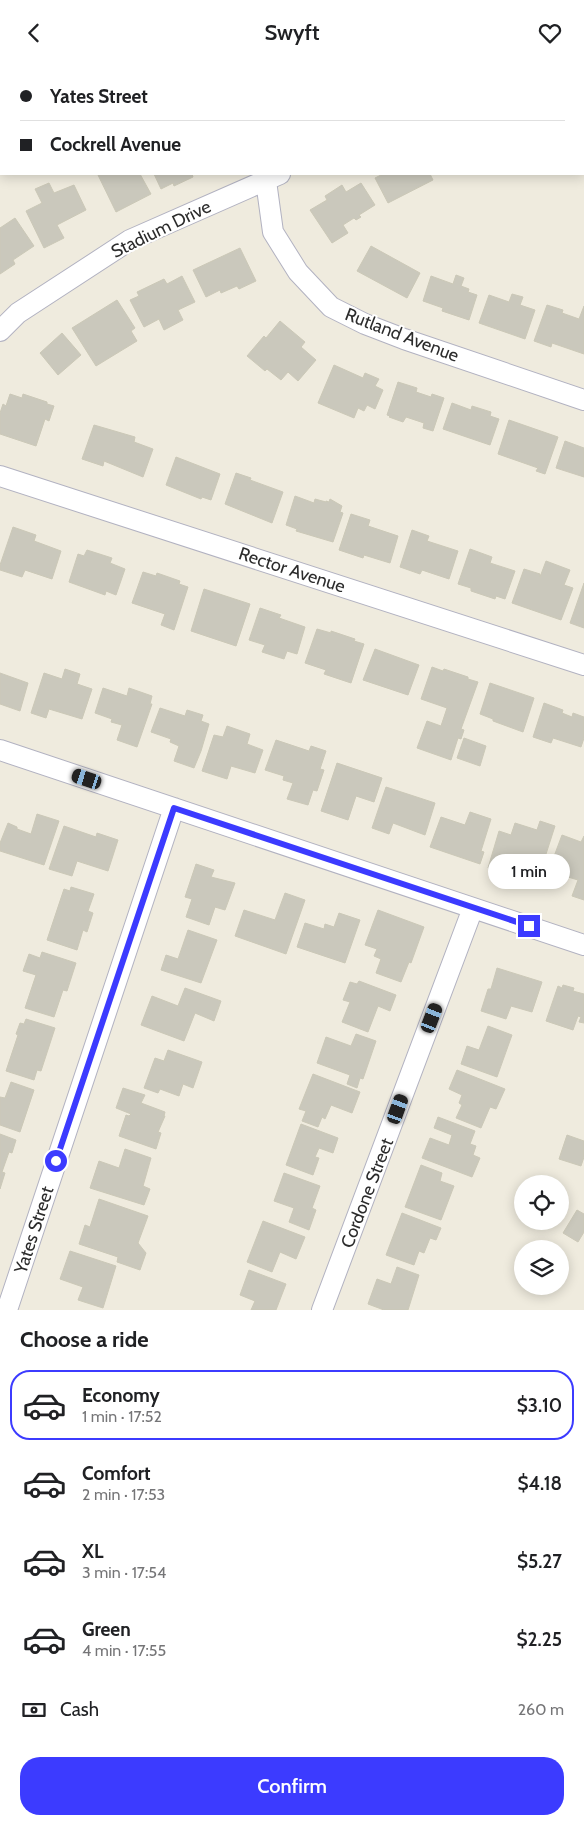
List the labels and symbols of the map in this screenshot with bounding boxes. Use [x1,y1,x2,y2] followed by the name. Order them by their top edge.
[107,195,215,263] street label: Stadium Drive
[342,303,462,367] street label: Rutland Avenue
[236,542,348,598] street label: Rector Avenue
[70,767,103,791] car
[488,853,570,889] callout: 1 min
[518,915,540,937] route end
[419,1001,444,1035] car
[385,1092,410,1126] car
[336,1135,398,1251] street label: Cordone Street
[45,1150,67,1172] route start
[9,1184,58,1277] street label: Yates Street

